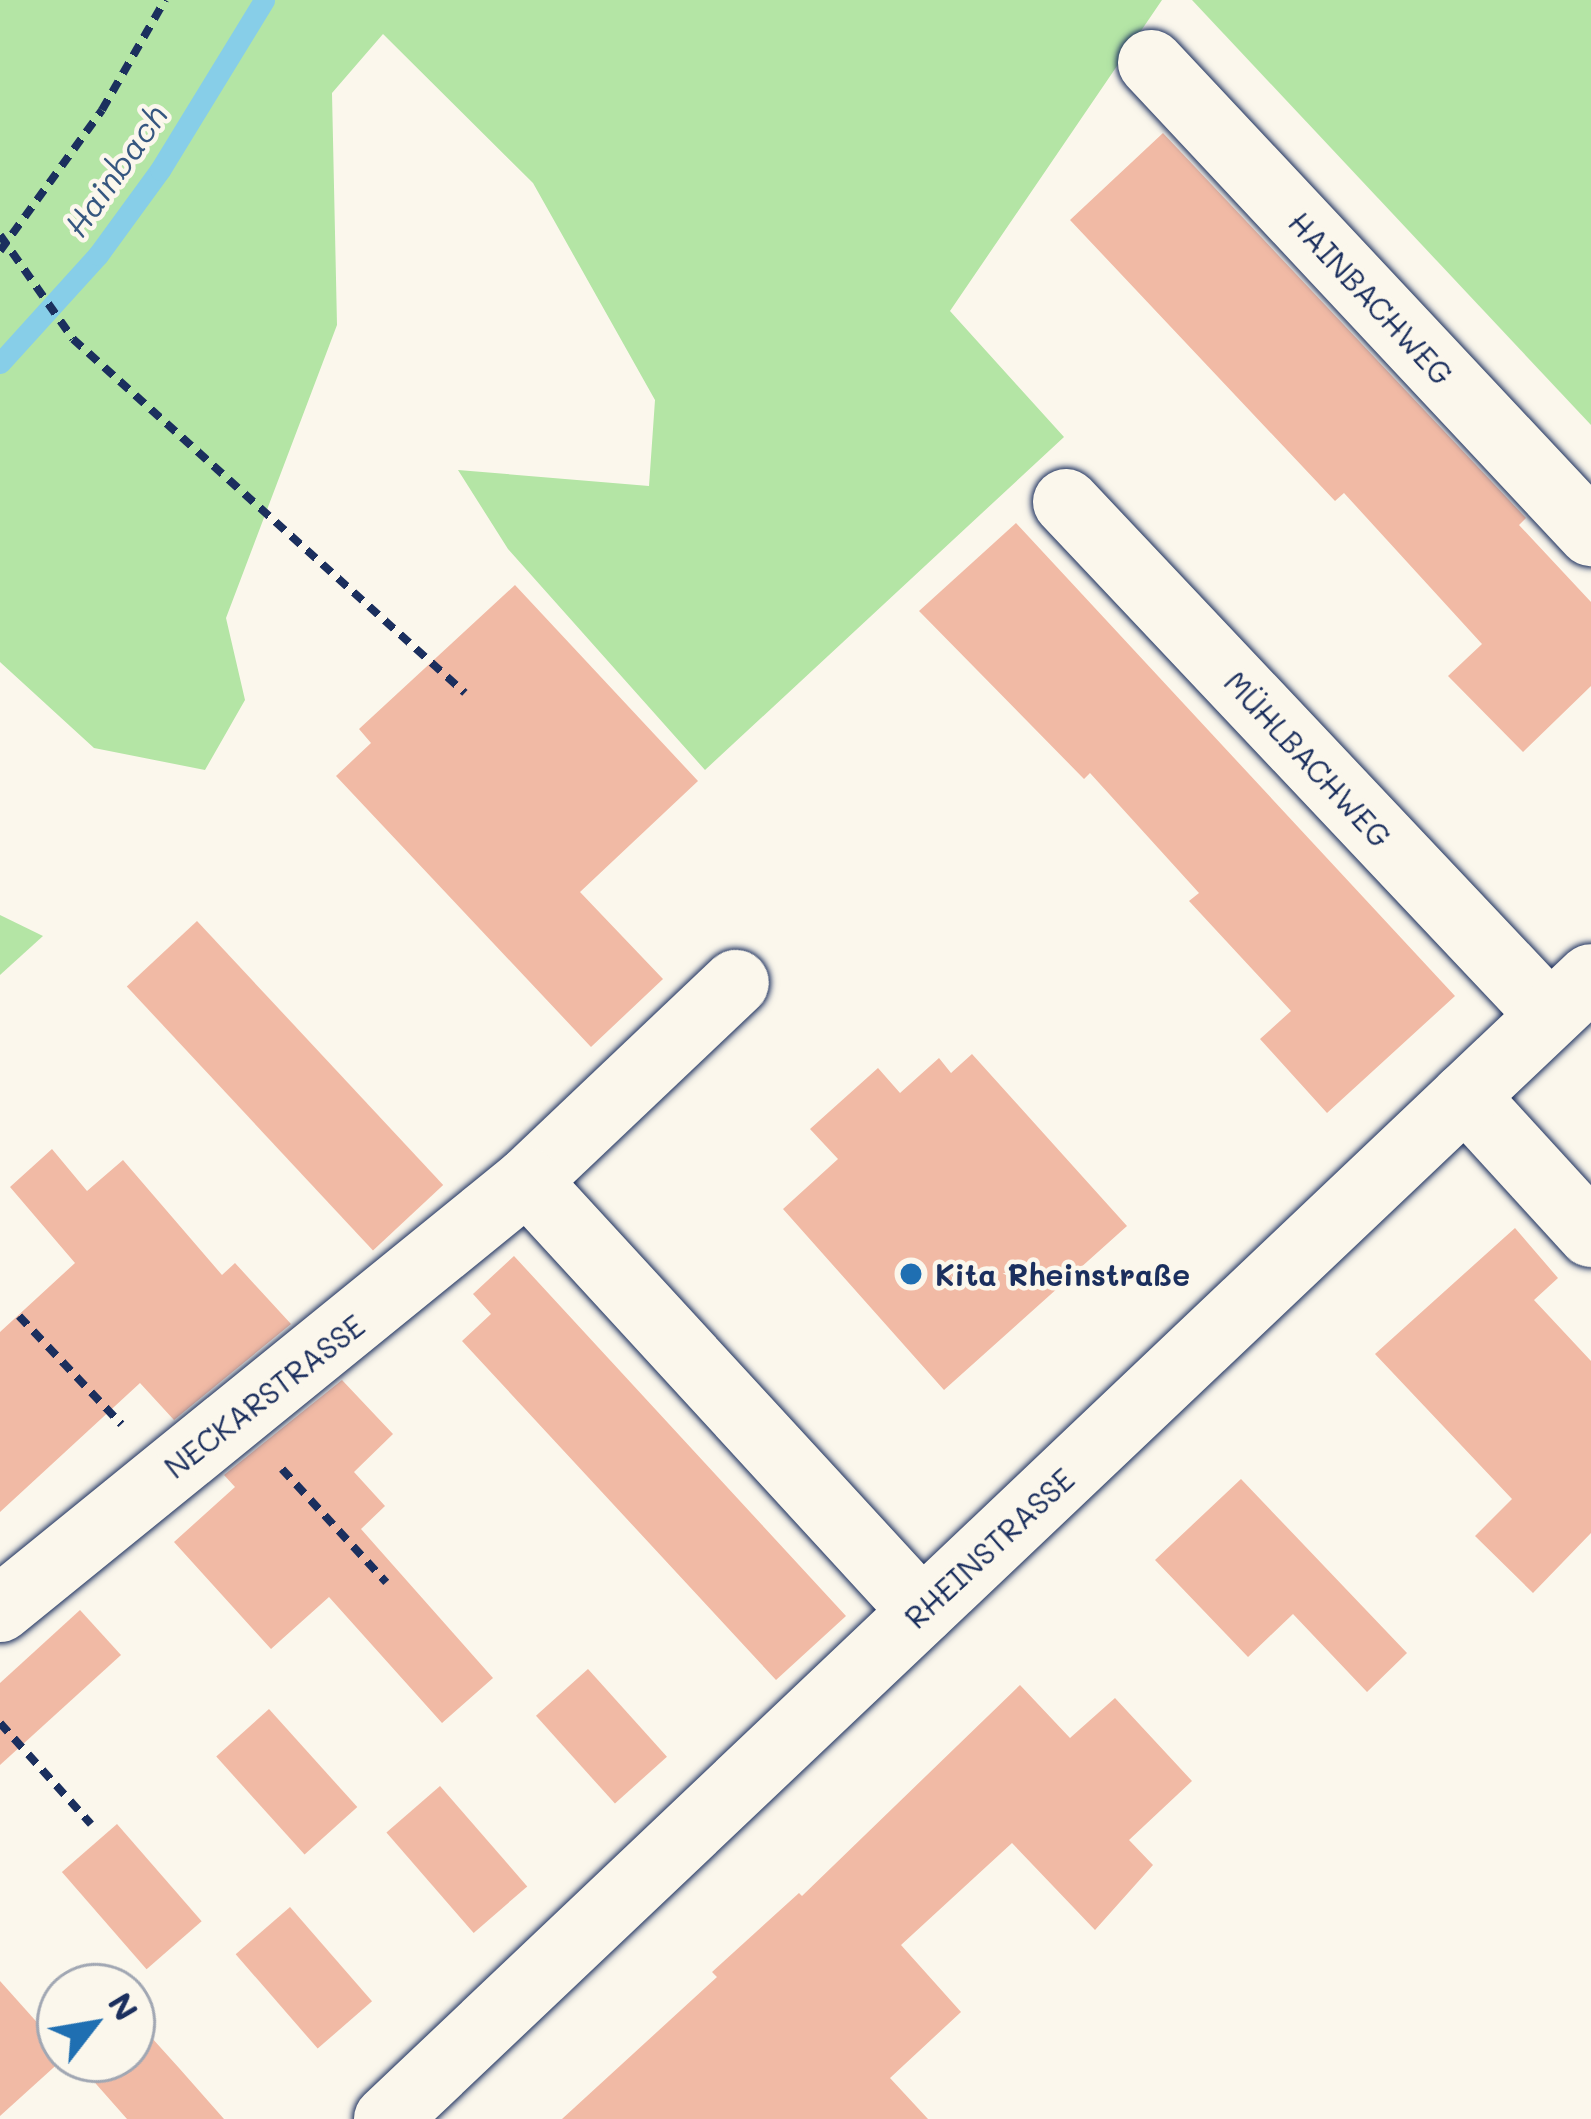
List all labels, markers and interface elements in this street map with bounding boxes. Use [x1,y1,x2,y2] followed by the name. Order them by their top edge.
[55,96,175,244] water label: Hainbach
[1282,204,1460,392] street label: HAINBACHWEG
[1217,664,1399,854] street label: MÜHLBACHWEG
[935,1256,1190,1292] place label: Kita Rheinstraße
[898,1261,924,1287] marker: Kita Rheinstraße
[157,1307,371,1485] street label: NECKARSTRASSE
[897,1461,1081,1635] street label: RHEINSTRASSE
[36,1963,156,2083] north arrow
[100,1984,150,2028] text: N

